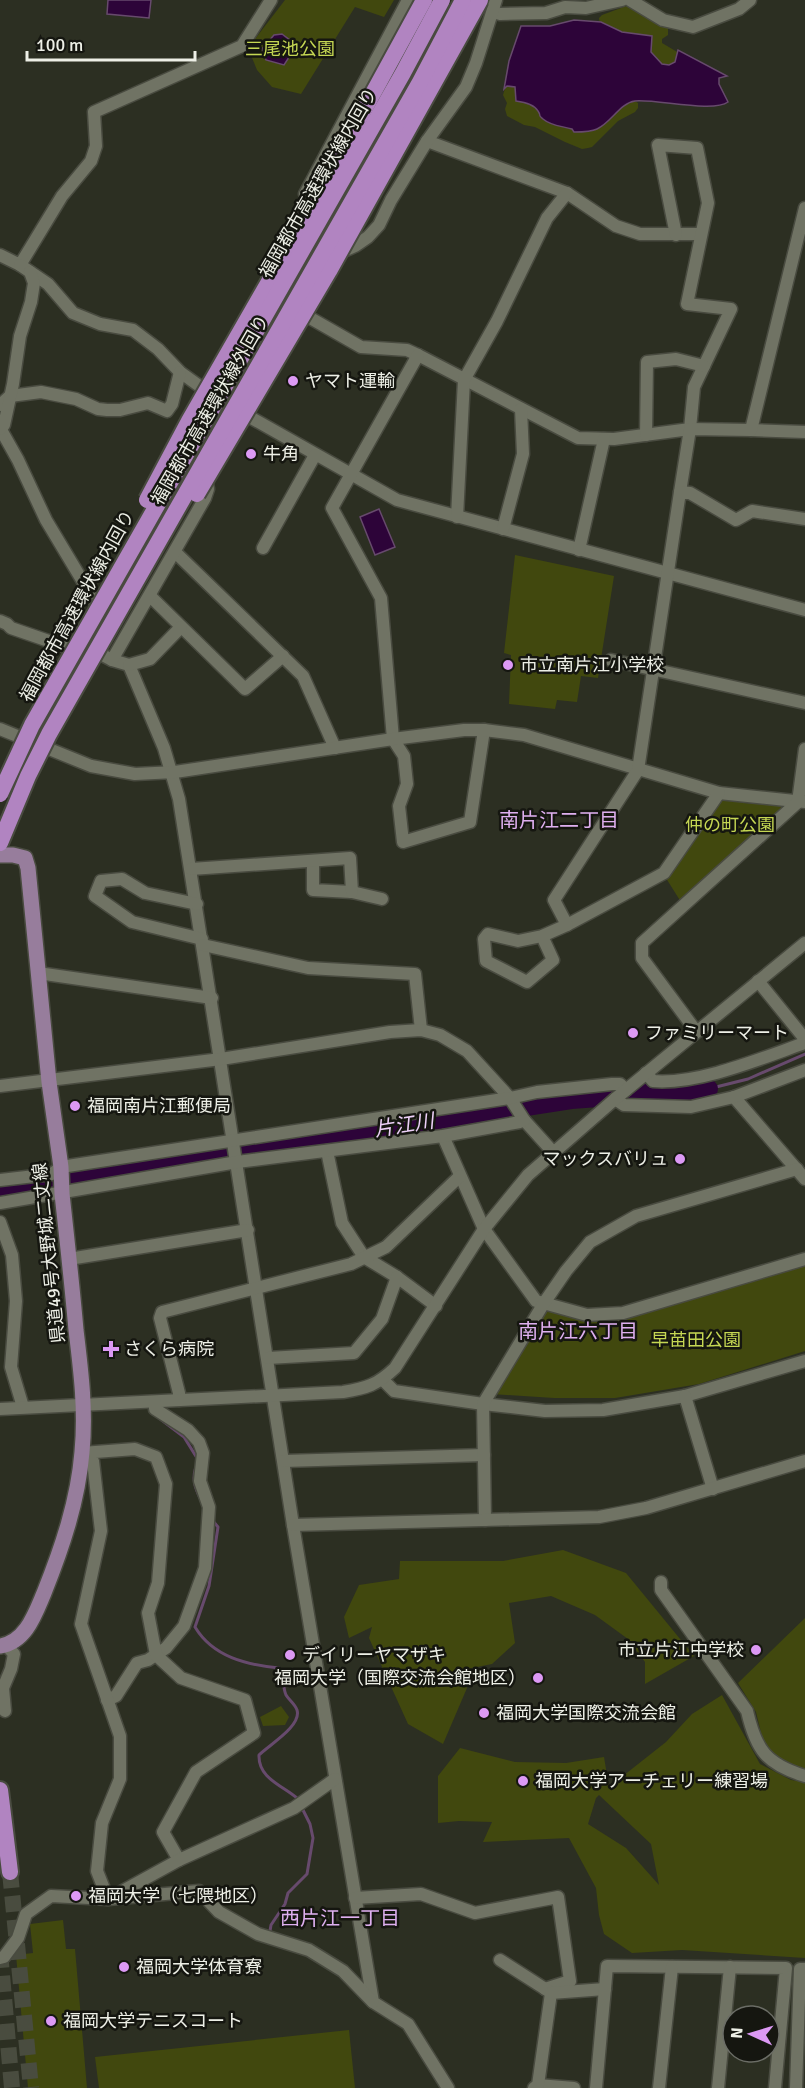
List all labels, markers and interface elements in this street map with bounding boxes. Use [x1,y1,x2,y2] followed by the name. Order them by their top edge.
[27,24,195,62] scale bar
[36,34,83,56] text: 100 m
[245,38,335,60] park label: 三尾池公園
[254,84,382,282] street label: 福岡都市高速環状線内回り
[146,311,274,509] street label: 福岡都市高速環状線外回り
[305,370,395,392] place label: ヤマト運輸
[286,374,300,388] marker: ヤマト運輸
[263,443,299,465] place label: 牛角
[244,447,258,461] marker: 牛角
[15,506,139,706] street label: 福岡都市高速環状線内回り
[520,654,664,676] place label: 市立南片江小学校
[501,658,515,672] marker: 市立南片江小学校
[499,808,619,833] district label: 南片江二丁目
[685,814,775,836] park label: 仲の町公園
[645,1022,789,1044] place label: ファミリーマート
[626,1026,640,1040] marker: ファミリーマート
[87,1095,231,1117] place label: 福岡南片江郵便局
[68,1099,82,1113] marker: 福岡南片江郵便局
[372,1108,438,1143] water label: 片江川
[543,1148,668,1170] place label: マックスバリュ
[673,1152,687,1166] marker: マックスバリュ
[29,1162,69,1344] street label: 県道49号大野城二丈線
[518,1319,638,1344] district label: 南片江六丁目
[651,1329,741,1351] park label: 早苗田公園
[124,1338,214,1360] place label: さくら病院
[102,1340,120,1358] marker: さくら病院
[618,1639,744,1661] place label: 市立片江中学校
[749,1643,763,1657] marker: 市立片江中学校
[302,1644,446,1666] place label: デイリーヤマザキ
[283,1648,297,1662] marker: デイリーヤマザキ
[274,1667,526,1689] place label: 福岡大学（国際交流会館地区）
[531,1671,545,1685] marker: 福岡大学（国際交流会館地区）
[496,1702,676,1724] place label: 福岡大学国際交流会館
[477,1706,491,1720] marker: 福岡大学国際交流会館
[535,1770,768,1792] place label: 福岡大学アーチェリー練習場
[516,1774,530,1788] marker: 福岡大学アーチェリー練習場
[88,1885,268,1907] place label: 福岡大学（七隈地区）
[69,1889,83,1903] marker: 福岡大学（七隈地区）
[280,1906,400,1931] district label: 西片江一丁目
[136,1956,262,1978] place label: 福岡大学体育寮
[117,1960,131,1974] marker: 福岡大学体育寮
[721,2004,781,2064] north arrow
[63,2010,243,2032] place label: 福岡大学テニスコート
[44,2014,58,2028] marker: 福岡大学テニスコート
[727,2027,747,2039] text: N

